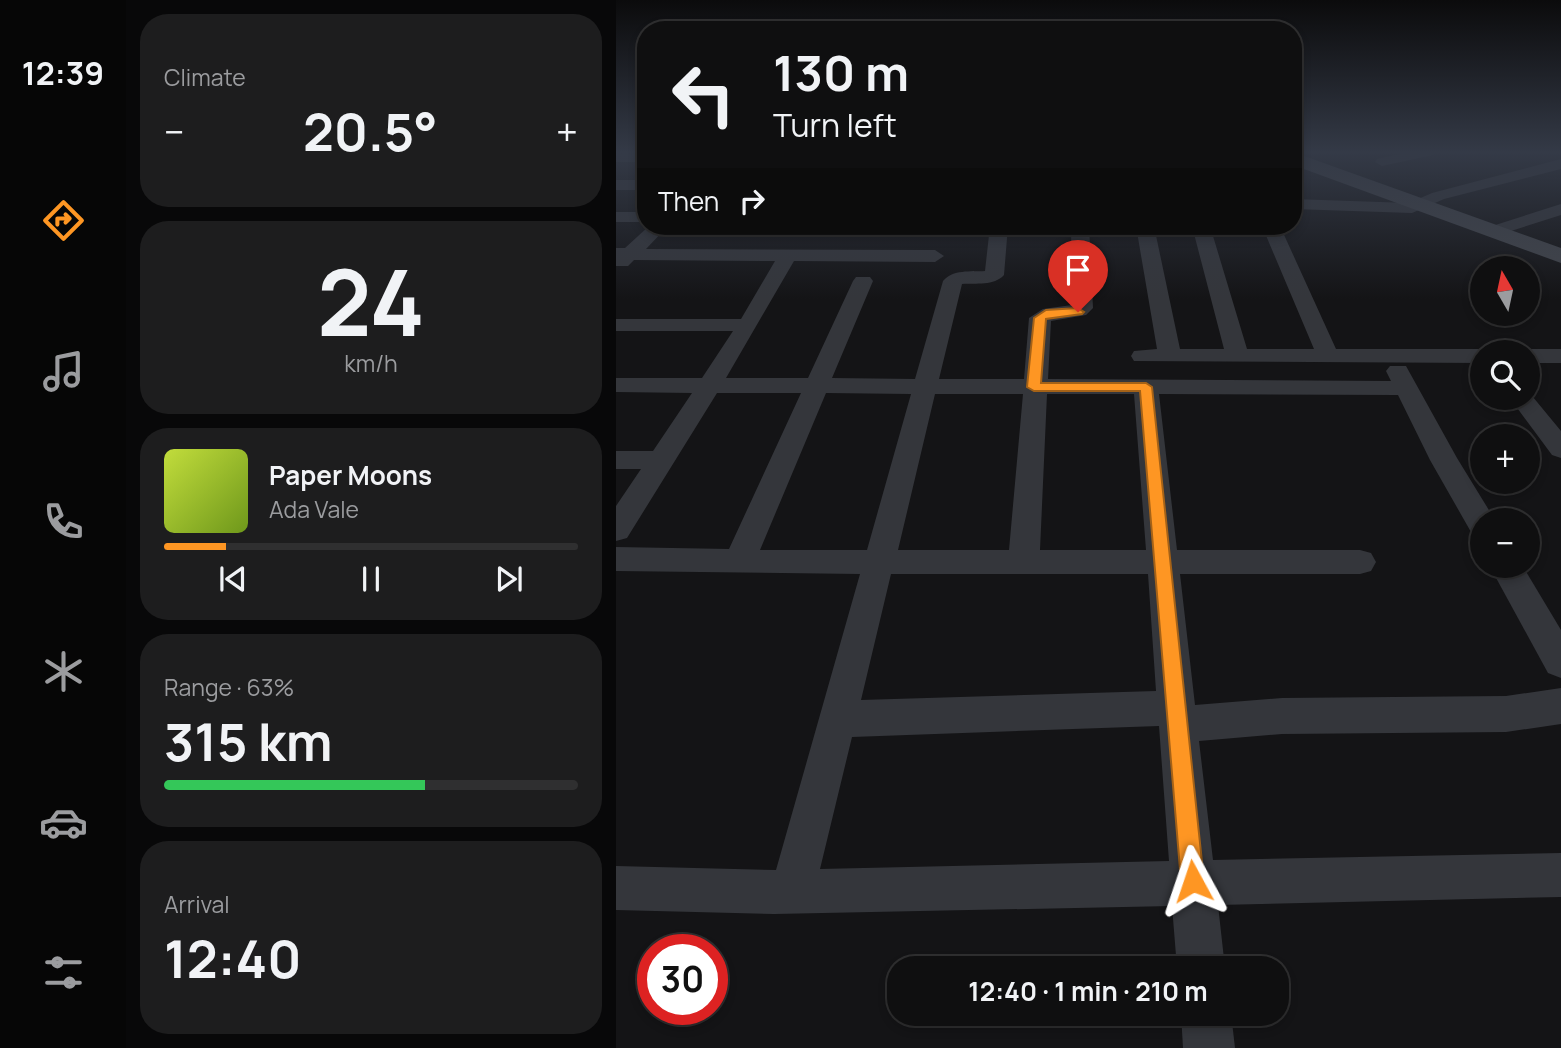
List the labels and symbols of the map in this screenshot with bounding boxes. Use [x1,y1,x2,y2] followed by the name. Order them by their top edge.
[1048,240,1108,312] pin
[1470,256,1540,326] north arrow
[1156,844,1230,918] position arrow
[637,934,728,1025] speed limit sign: 30

